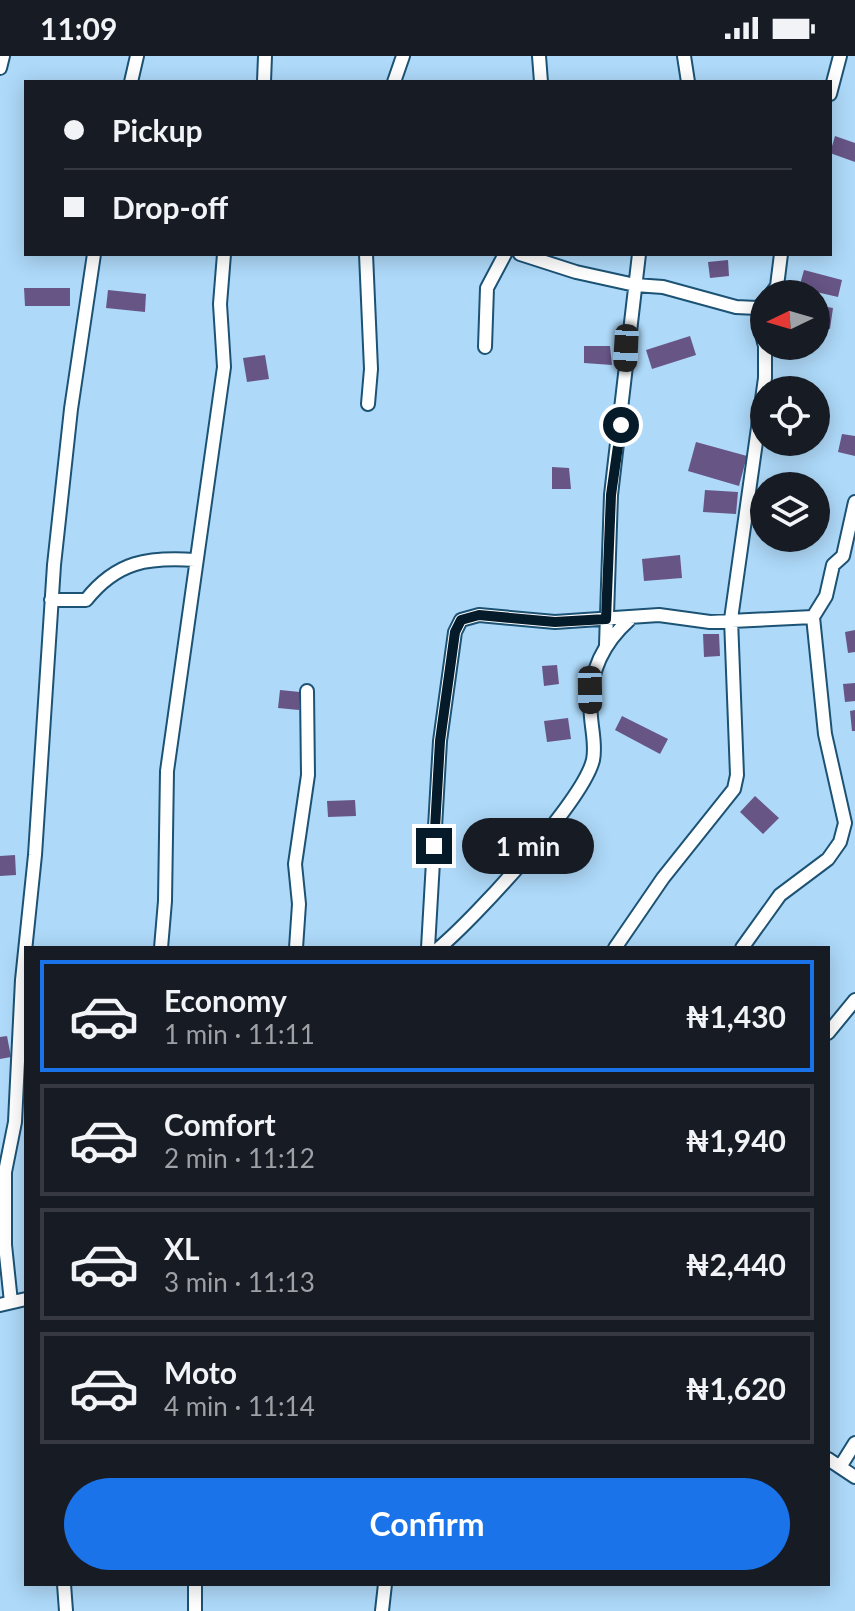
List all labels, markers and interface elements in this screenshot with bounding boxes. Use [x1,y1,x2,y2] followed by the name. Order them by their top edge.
[40,10,117,46] text: 11:09
[112,112,203,148] text: Pickup
[112,189,228,225] text: Drop-off
[750,280,830,360] north arrow
[750,280,830,552] map controls
[613,323,639,373] car
[750,376,830,456] button: locate
[603,407,639,443] route start
[750,472,830,552] button: layers
[578,666,602,714] car
[462,818,594,874] callout: 1 min
[416,828,452,864] route end
[496,830,560,862] text: 1 min
[68,980,140,1052] icon: car
[164,982,287,1018] text: Economy
[685,998,786,1034] text: ₦1,430
[164,1018,315,1050] text: 1 min · 11:11
[68,1104,140,1176] icon: car
[164,1106,276,1142] text: Comfort
[685,1122,786,1158] text: ₦1,940
[164,1142,315,1174] text: 2 min · 11:12
[68,1228,140,1300] icon: car
[164,1230,200,1266] text: XL
[685,1246,786,1282] text: ₦2,440
[164,1266,315,1298] text: 3 min · 11:13
[68,1352,140,1424] icon: car
[164,1354,237,1390] text: Moto
[685,1370,786,1406] text: ₦1,620
[164,1390,315,1422] text: 4 min · 11:14
[64,1478,790,1570] button: Confirm

